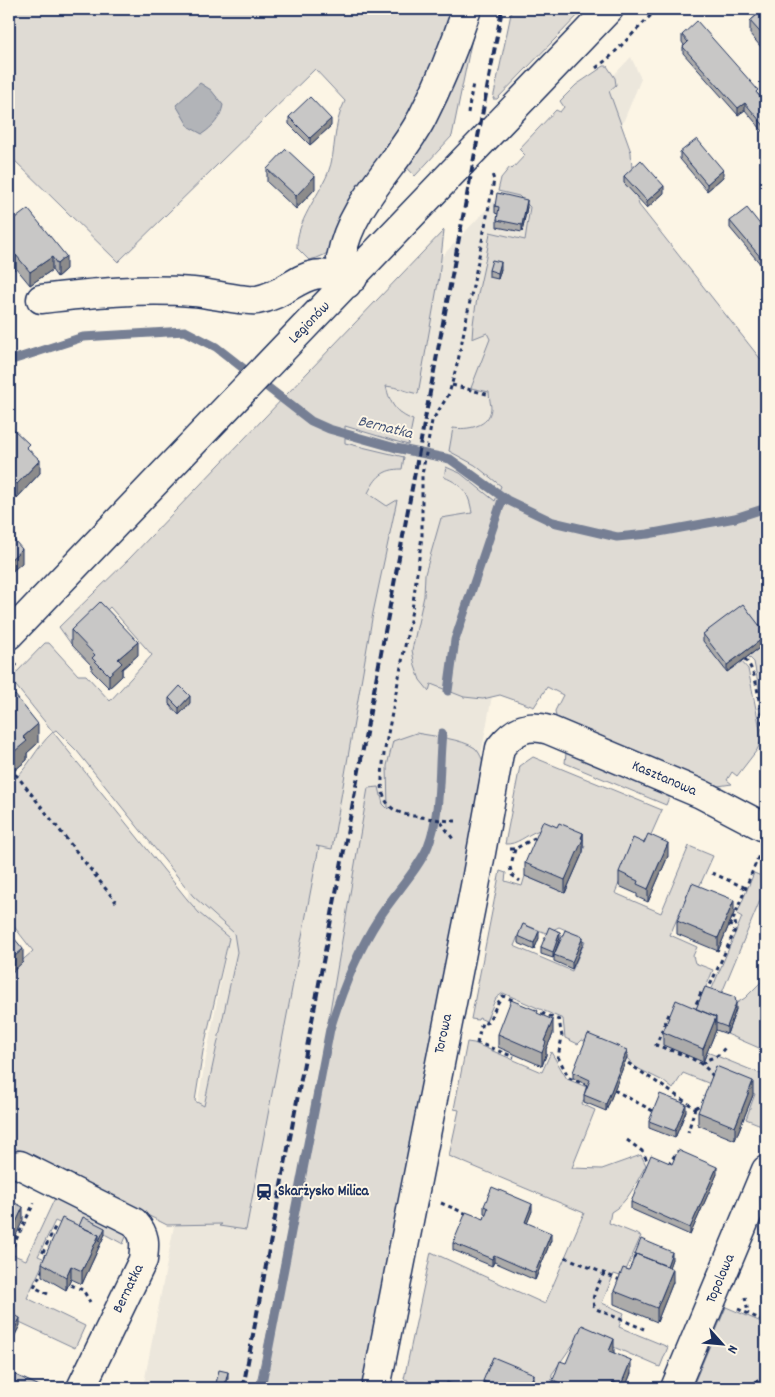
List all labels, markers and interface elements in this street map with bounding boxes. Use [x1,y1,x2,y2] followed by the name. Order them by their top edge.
[284,296,336,349] street label: Legionów
[355,410,416,446] water label: Bernatka
[628,755,701,803] street label: Kasztanowa
[429,1011,459,1056] street label: Torowa
[278,1181,370,1203] place label: Skarżysko Milica
[254,1182,274,1202] station icon: Skarżysko Milica
[701,1250,742,1307] street label: Topolowa
[108,1260,151,1317] street label: Bernatka
[698,1320,748,1370] north arrow
[721,1341,742,1357] text: N

